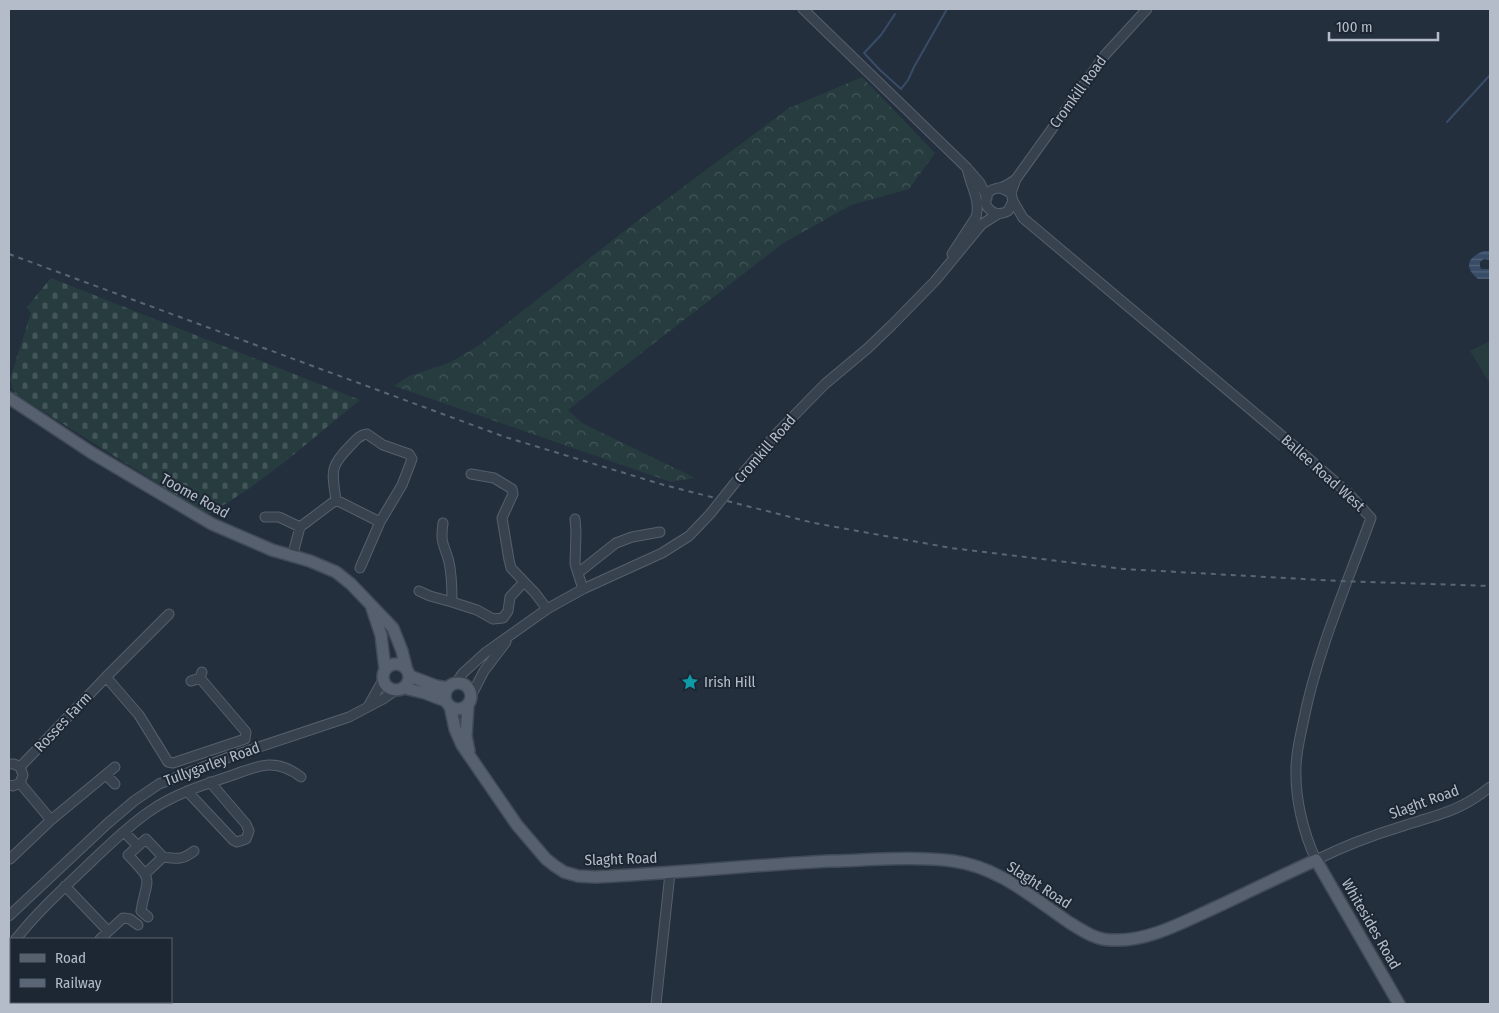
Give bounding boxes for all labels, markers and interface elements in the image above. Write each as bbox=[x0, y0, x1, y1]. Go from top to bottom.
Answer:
scale bar bbox=[1329, 10, 1438, 42]
text: 100 m bbox=[1336, 18, 1373, 36]
street label: Cromkill Road bbox=[1046, 52, 1110, 132]
street label: Cromkill Road bbox=[730, 411, 800, 487]
street label: Ballee Road West bbox=[1278, 431, 1368, 515]
street label: Toome Road bbox=[158, 470, 232, 522]
place icon: Irish Hill bbox=[680, 672, 700, 692]
place label: Irish Hill bbox=[704, 673, 756, 691]
street label: Rosses Farm bbox=[31, 688, 95, 756]
street label: Tullygarley Road bbox=[162, 738, 262, 790]
street label: Slaght Road bbox=[1387, 781, 1461, 823]
street label: Slaght Road bbox=[584, 849, 658, 869]
street label: Slaght Road bbox=[1003, 858, 1075, 912]
street label: Whitesides Road bbox=[1338, 875, 1404, 973]
legend bbox=[10, 938, 172, 1003]
text: Road bbox=[55, 949, 86, 967]
text: Railway bbox=[55, 974, 102, 992]

